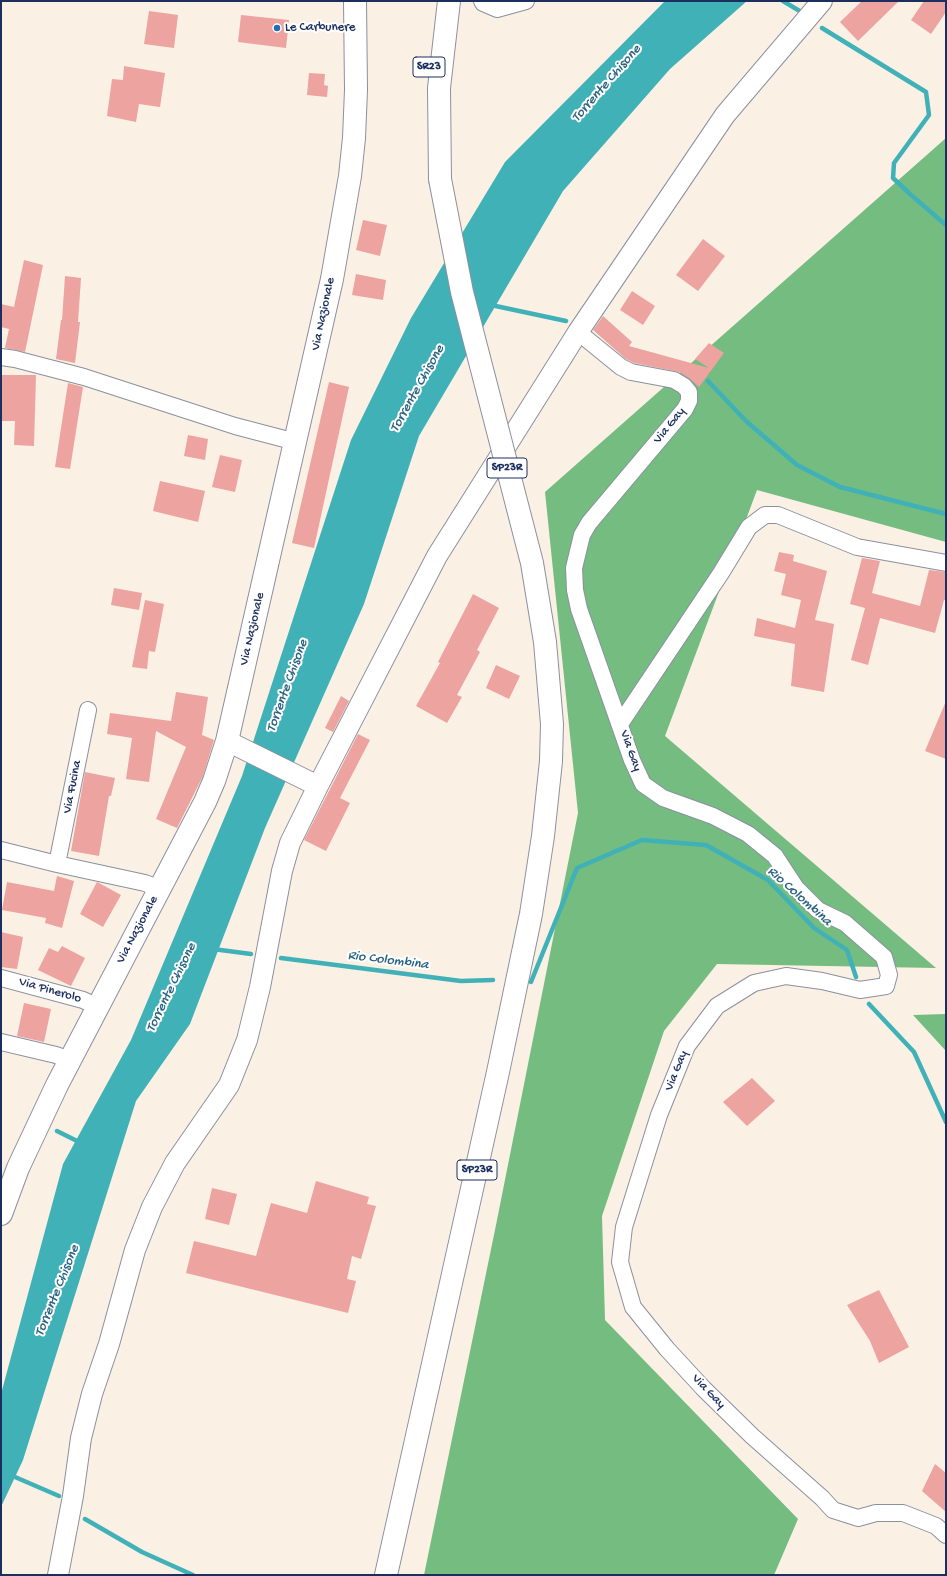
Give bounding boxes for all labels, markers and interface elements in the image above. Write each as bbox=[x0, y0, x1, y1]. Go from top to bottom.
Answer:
place label: Le Carbunere bbox=[285, 20, 356, 36]
marker: Le Carbunere bbox=[272, 23, 282, 33]
water label: Torrente Chisone bbox=[569, 42, 645, 126]
road number: SR23 bbox=[413, 57, 445, 77]
street label: Via Nazionale bbox=[309, 276, 339, 352]
water label: Torrente Chisone bbox=[387, 342, 449, 436]
street label: Via Gay bbox=[651, 405, 689, 447]
road number: SP23R bbox=[487, 458, 527, 478]
street label: Via Nazionale bbox=[237, 591, 269, 667]
water label: Torrente Chisone bbox=[263, 637, 313, 735]
street label: Via Gay bbox=[615, 729, 645, 773]
street label: Via Fucina bbox=[60, 759, 86, 815]
water label: Rio Colombina bbox=[763, 864, 835, 930]
street label: Via Nazionale bbox=[114, 894, 162, 966]
water label: Torrente Chisone bbox=[143, 941, 201, 1035]
water label: Rio Colombina bbox=[347, 948, 429, 974]
street label: Via Pinerolo bbox=[17, 975, 83, 1007]
street label: Via Gay bbox=[662, 1049, 692, 1093]
road number: SP23R bbox=[457, 1160, 497, 1180]
water label: Torrente Chisone bbox=[32, 1243, 84, 1339]
street label: Via Gay bbox=[688, 1371, 728, 1413]

